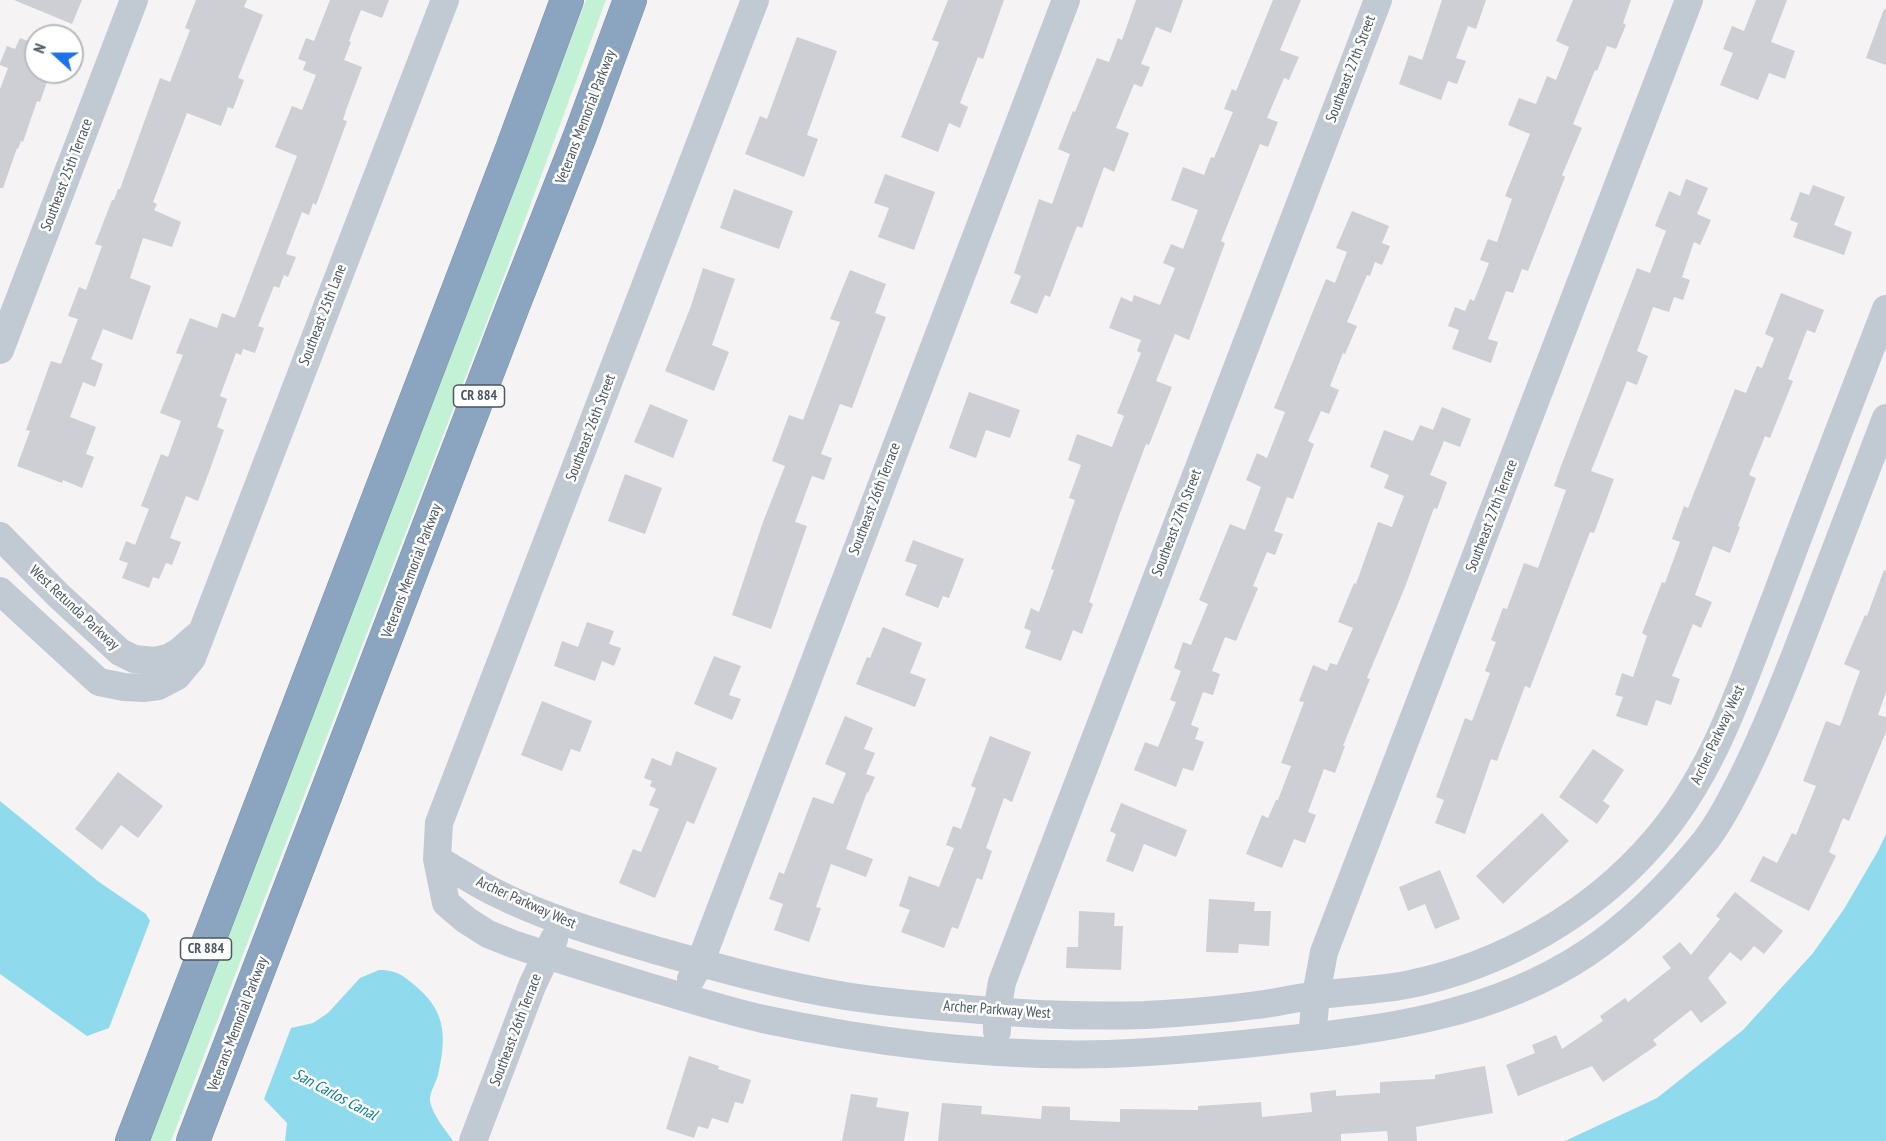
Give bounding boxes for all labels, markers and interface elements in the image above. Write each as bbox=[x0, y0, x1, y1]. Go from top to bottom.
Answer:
street label: Southeast 27th Street bbox=[1322, 13, 1380, 125]
north arrow bbox=[24, 24, 84, 84]
text: N bbox=[28, 41, 50, 56]
street label: Veterans Memorial Parkway bbox=[552, 47, 620, 187]
street label: Southeast 25th Terrace bbox=[37, 116, 97, 234]
street label: Southeast 25th Lane bbox=[295, 262, 351, 368]
street label: Southeast 26th Street bbox=[562, 372, 620, 484]
road number: CR 884 bbox=[454, 385, 504, 407]
street label: Southeast 26th Terrace bbox=[845, 440, 905, 558]
street label: Southeast 27th Terrace bbox=[1462, 457, 1522, 575]
street label: Southeast 27th Street bbox=[1148, 467, 1206, 579]
street label: Veterans Memorial Parkway bbox=[378, 501, 446, 641]
street label: West Retunda Parkway bbox=[25, 562, 123, 654]
street label: Archer Parkway West bbox=[1687, 682, 1749, 788]
street label: Archer Parkway West bbox=[473, 873, 579, 933]
road number: CR 884 bbox=[180, 938, 232, 960]
street label: Veterans Memorial Parkway bbox=[204, 954, 272, 1094]
street label: Southeast 26th Terrace bbox=[486, 971, 546, 1089]
street label: Archer Parkway West bbox=[943, 997, 1051, 1023]
water label: San Carlos Canal bbox=[290, 1065, 380, 1125]

